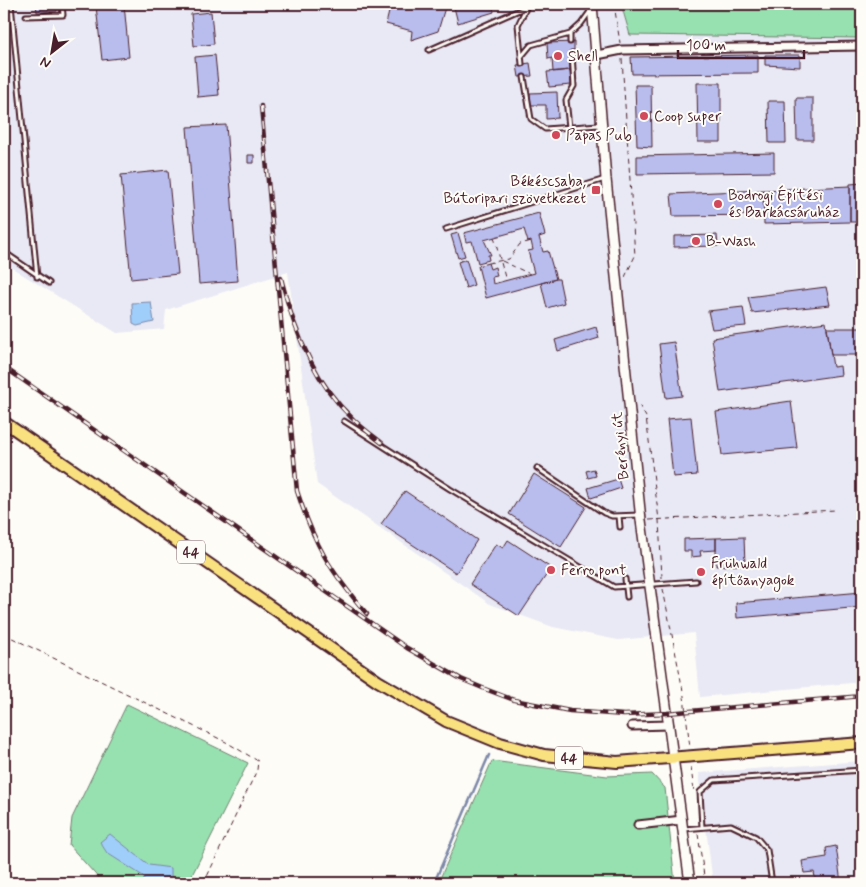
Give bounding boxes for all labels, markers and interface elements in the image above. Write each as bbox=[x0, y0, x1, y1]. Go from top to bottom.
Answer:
north arrow bbox=[28, 28, 78, 78]
scale bar bbox=[678, 28, 805, 60]
text: 100 m bbox=[686, 36, 726, 56]
place label: Shell bbox=[568, 47, 598, 67]
marker: Shell bbox=[552, 50, 564, 62]
text: N bbox=[37, 52, 54, 72]
place label: Coop super bbox=[654, 107, 722, 127]
marker: Coop super bbox=[638, 110, 650, 122]
place label: Papas Pub bbox=[566, 126, 632, 146]
marker: Papas Pub bbox=[550, 129, 562, 141]
place label: Békéscsaba, Bútoripari szövetkezet bbox=[444, 172, 586, 209]
marker: Békéscsaba, Bútoripari szövetkezet bbox=[590, 184, 602, 196]
place label: Bodrogi Építési és Barkácsáruház bbox=[728, 185, 840, 223]
marker: Bodrogi Építési és Barkácsáruház bbox=[712, 198, 724, 210]
place label: B-Wash bbox=[706, 232, 756, 252]
marker: B-Wash bbox=[690, 235, 702, 247]
street label: Berényi út bbox=[607, 411, 634, 481]
road number: 44 bbox=[177, 540, 205, 564]
place label: Frühwald építőanyagok bbox=[711, 554, 795, 592]
place label: Ferro pont bbox=[561, 561, 626, 581]
marker: Ferro pont bbox=[545, 564, 557, 576]
marker: Frühwald építőanyagok bbox=[695, 566, 707, 578]
road number: 44 bbox=[555, 746, 583, 770]

